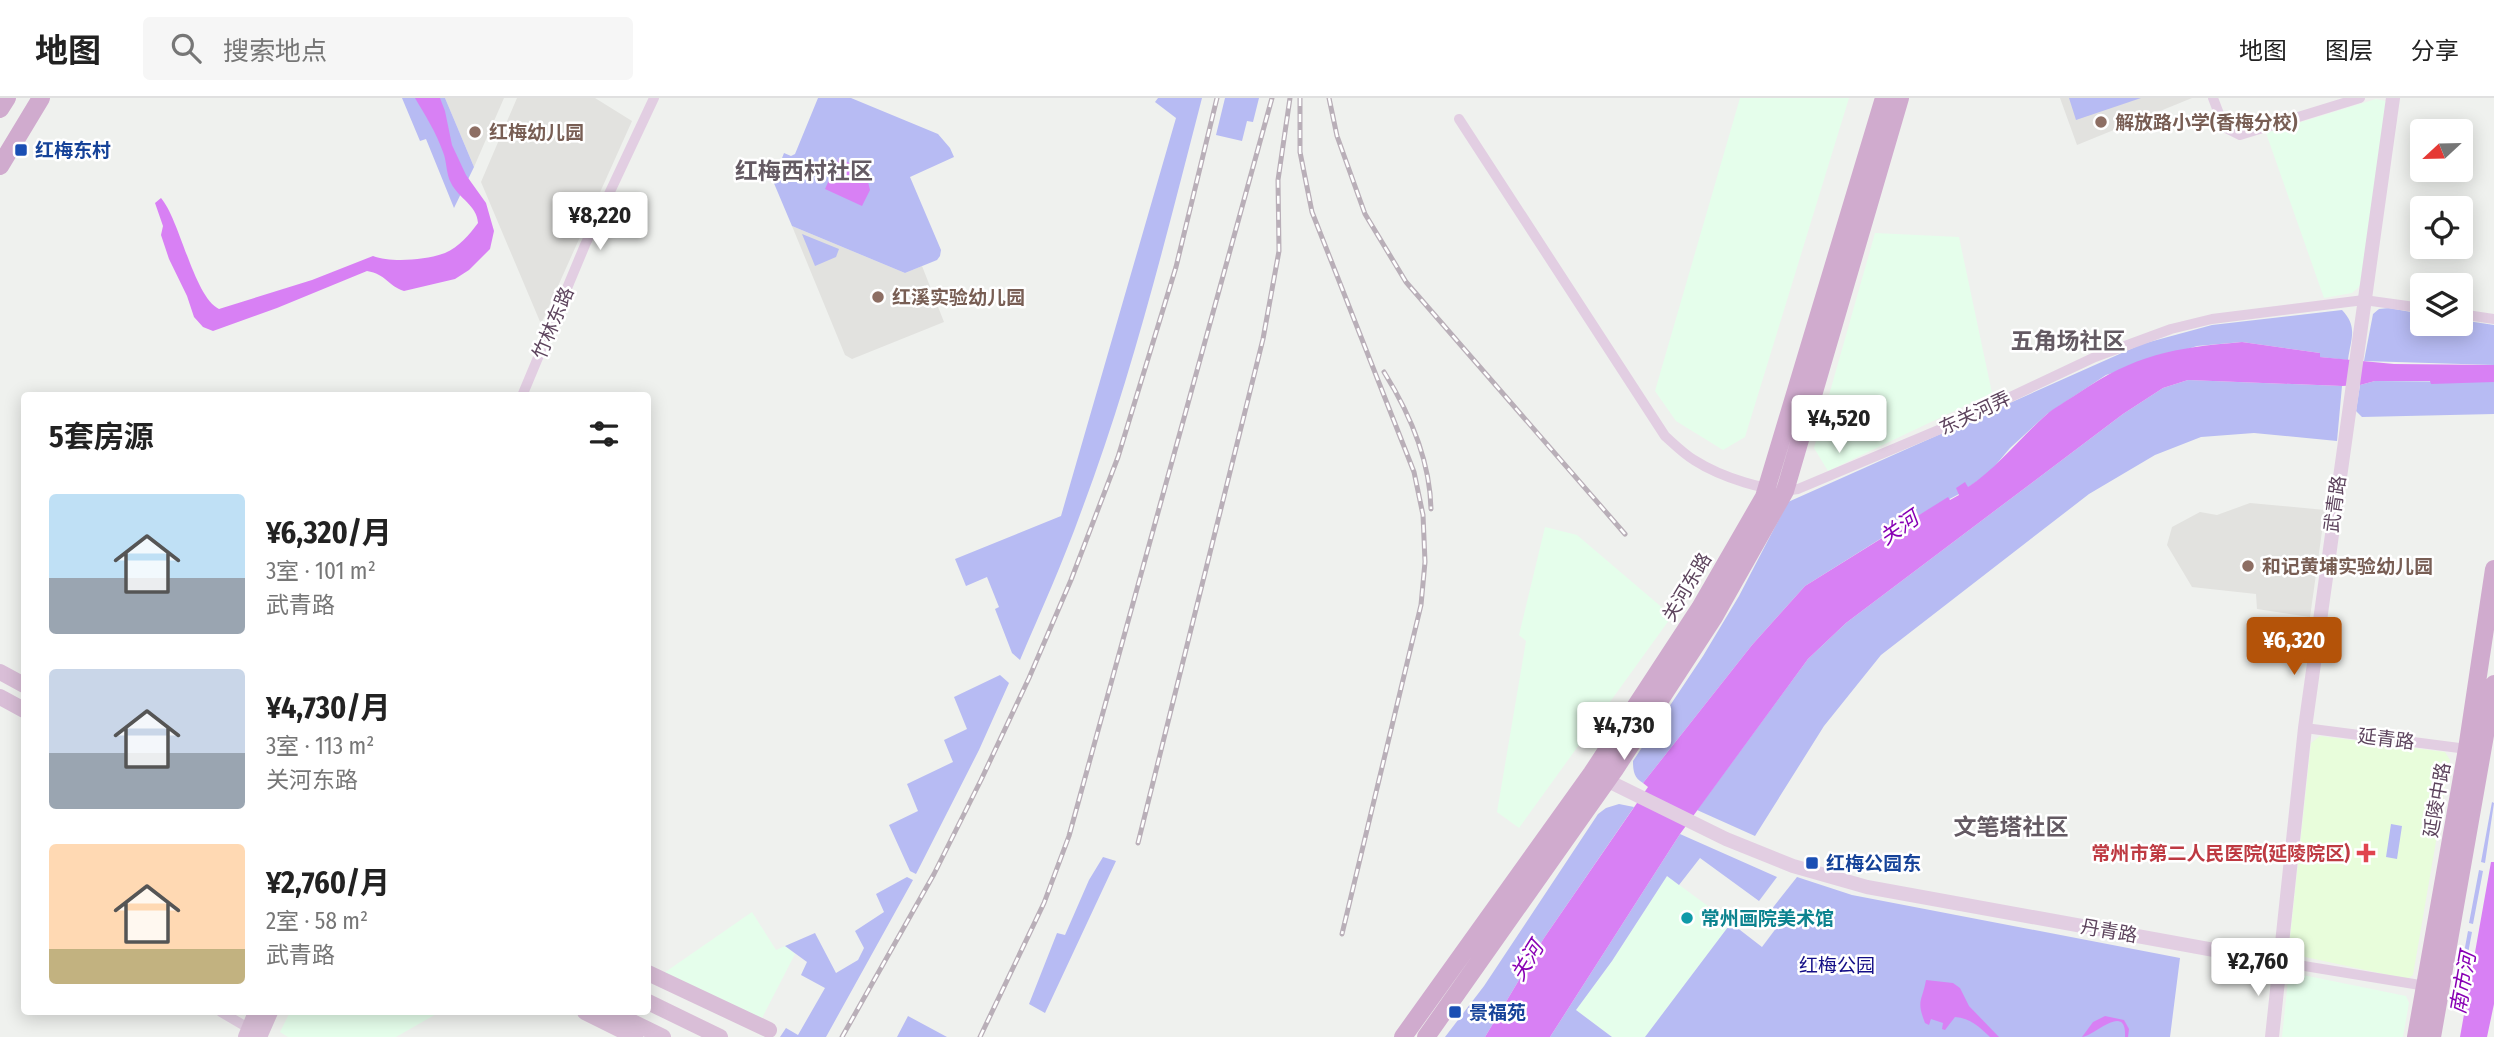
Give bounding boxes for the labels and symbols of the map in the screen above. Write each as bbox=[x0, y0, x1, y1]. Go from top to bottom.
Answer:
place label: 解放路小学(香梅分校) bbox=[2115, 111, 2298, 134]
marker: 解放路小学(香梅分校) bbox=[2093, 114, 2109, 130]
north arrow bbox=[2410, 119, 2473, 182]
place label: 红梅幼儿园 bbox=[489, 121, 584, 144]
marker: 红梅幼儿园 bbox=[467, 124, 483, 140]
place label: 红梅东村 bbox=[35, 139, 111, 162]
marker: 红梅东村 bbox=[13, 142, 29, 158]
district label: 红梅西村社区 bbox=[735, 157, 873, 185]
pin: ¥8,220 bbox=[543, 192, 657, 252]
street label: 竹林东路 bbox=[528, 284, 578, 362]
place label: 红溪实验幼儿园 bbox=[892, 286, 1025, 309]
marker: 红溪实验幼儿园 bbox=[870, 289, 886, 305]
district label: 五角场社区 bbox=[2011, 327, 2126, 355]
street label: 东关河弄 bbox=[1936, 387, 2014, 439]
pin: ¥4,520 bbox=[1782, 396, 1896, 455]
street label: 武青路 bbox=[2320, 474, 2350, 534]
water label: 关河 bbox=[1874, 503, 1927, 551]
street label: 关河东路 bbox=[1658, 548, 1716, 626]
place label: 和记黄埔实验幼儿园 bbox=[2262, 555, 2433, 578]
marker: 和记黄埔实验幼儿园 bbox=[2240, 558, 2256, 574]
pin: ¥6,320 bbox=[2237, 618, 2351, 677]
pin: ¥4,730 bbox=[1567, 702, 1681, 762]
street label: 延青路 bbox=[2356, 724, 2416, 754]
street label: 延陵中路 bbox=[2419, 761, 2455, 839]
district label: 文笔塔社区 bbox=[1954, 813, 2069, 841]
place label: 常州市第二人民医院(延陵院区) bbox=[2092, 842, 2350, 865]
marker: 常州市第二人民医院(延陵院区) bbox=[2356, 843, 2376, 863]
place label: 红梅公园东 bbox=[1826, 852, 1921, 875]
marker: 红梅公园东 bbox=[1804, 855, 1820, 871]
place label: 常州画院美术馆 bbox=[1701, 907, 1834, 930]
marker: 常州画院美术馆 bbox=[1679, 910, 1695, 926]
street label: 丹青路 bbox=[2079, 915, 2139, 947]
water label: 关河 bbox=[1505, 933, 1551, 986]
pin: ¥2,760 bbox=[2201, 939, 2315, 998]
water label: 南市河 bbox=[2445, 946, 2482, 1016]
park label: 红梅公园 bbox=[1799, 954, 1875, 977]
place label: 景福苑 bbox=[1469, 1001, 1526, 1024]
marker: 景福苑 bbox=[1447, 1004, 1463, 1020]

